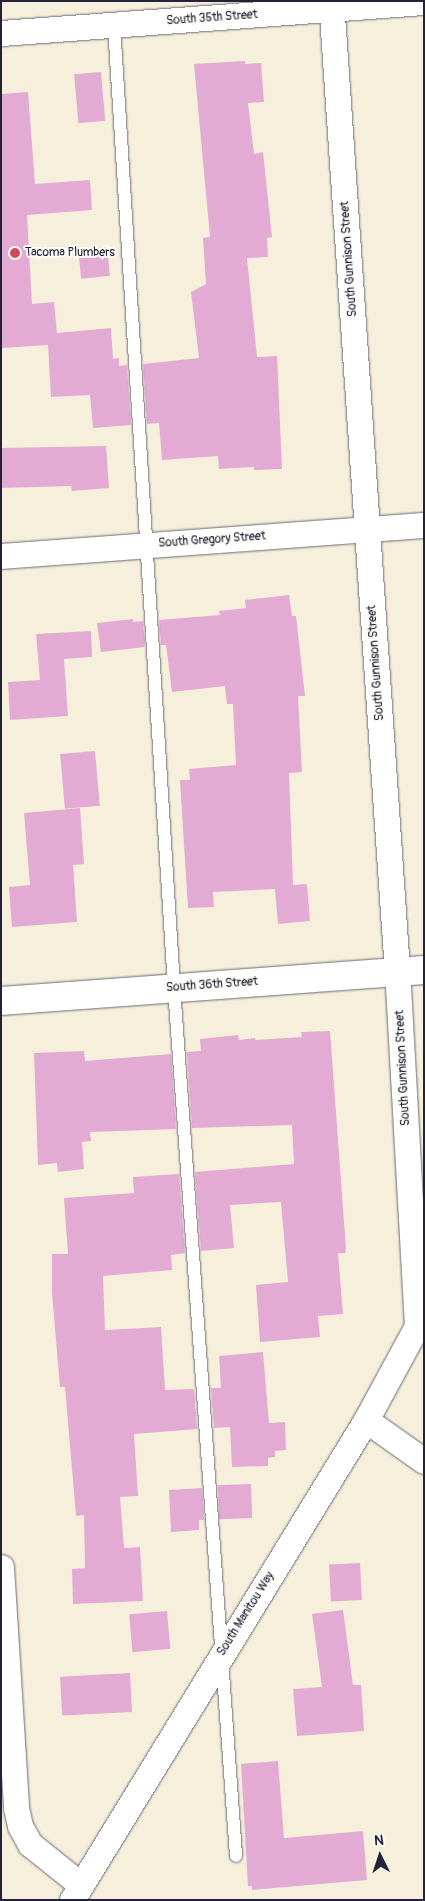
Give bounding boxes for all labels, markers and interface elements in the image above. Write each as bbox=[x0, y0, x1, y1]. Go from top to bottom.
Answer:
street label: South 35th Street bbox=[166, 8, 258, 28]
street label: South Gunnison Street bbox=[338, 201, 360, 317]
place label: Tacoma Plumbers bbox=[25, 246, 115, 260]
marker: Tacoma Plumbers bbox=[9, 247, 21, 259]
street label: South Gregory Street bbox=[158, 529, 266, 551]
street label: South Gunnison Street bbox=[365, 605, 387, 721]
street label: South 36th Street bbox=[166, 975, 258, 995]
street label: South Gunnison Street bbox=[393, 1010, 413, 1126]
street label: South Manitou Way bbox=[214, 1569, 278, 1659]
north arrow bbox=[355, 1831, 405, 1881]
text: N bbox=[374, 1832, 384, 1849]

